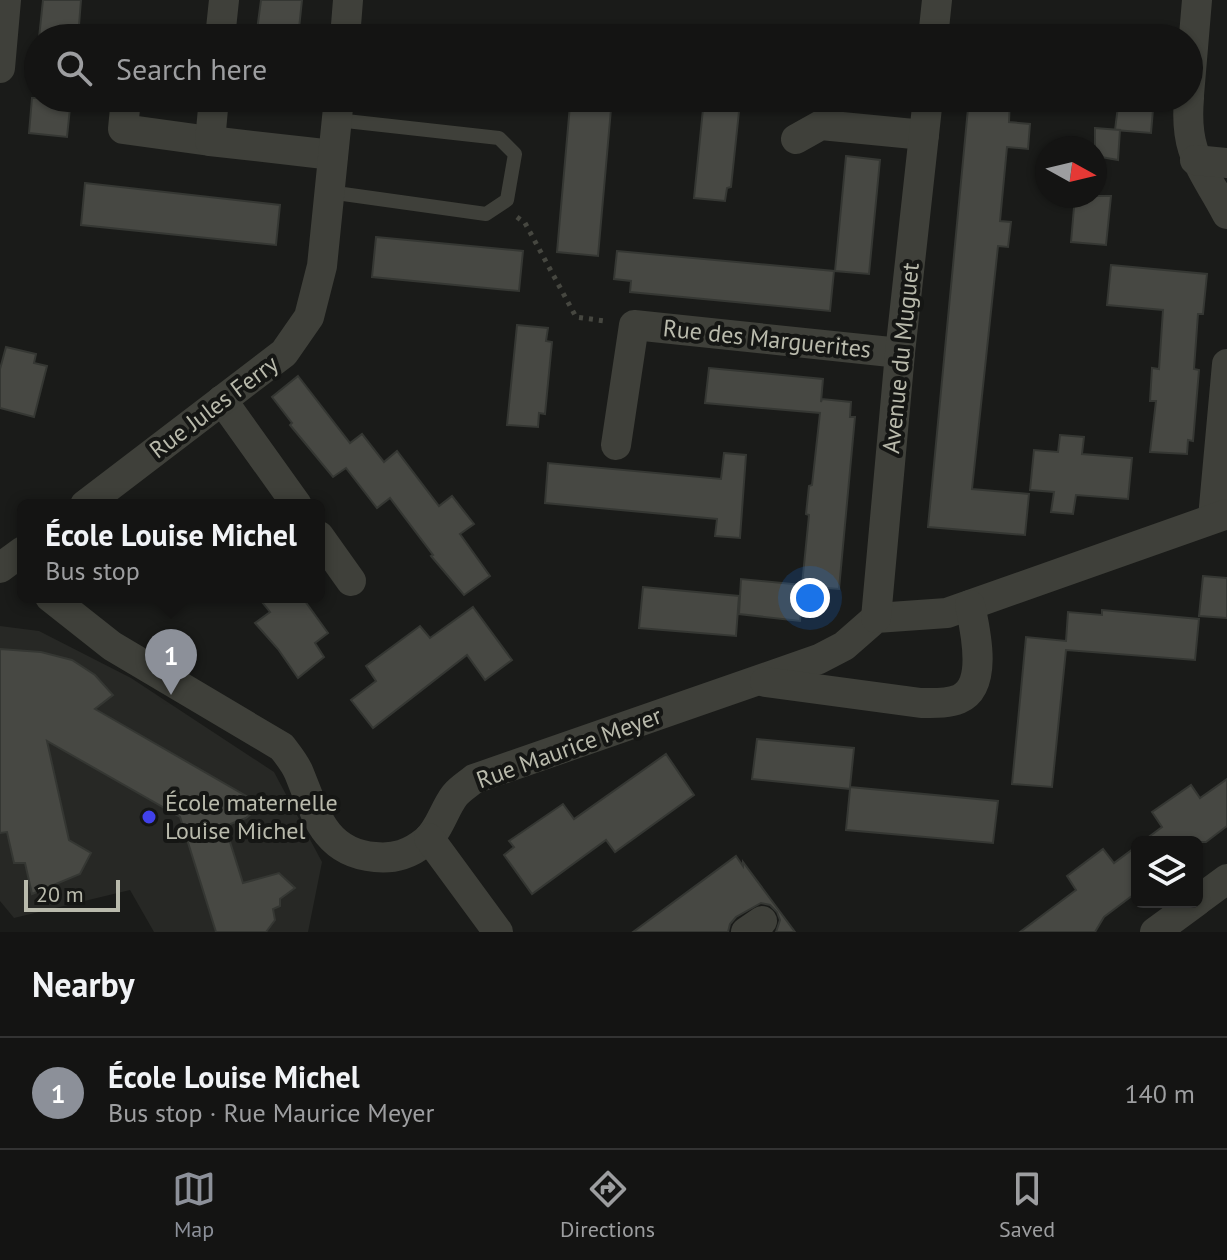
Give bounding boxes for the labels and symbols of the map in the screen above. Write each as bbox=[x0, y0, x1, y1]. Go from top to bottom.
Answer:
north arrow bbox=[1035, 136, 1107, 208]
street label: Avenue du Muguet bbox=[875, 261, 926, 455]
street label: Rue des Marguerites bbox=[661, 312, 873, 365]
street label: Rue Jules Ferry bbox=[143, 348, 284, 465]
your location bbox=[790, 578, 830, 618]
pin: 1 bbox=[145, 629, 197, 695]
street label: Rue Maurice Meyer bbox=[472, 700, 666, 795]
place label: École maternelle Louise Michel bbox=[165, 787, 338, 846]
marker: École maternelle Louise Michel bbox=[140, 808, 158, 826]
scale bar bbox=[24, 876, 120, 912]

